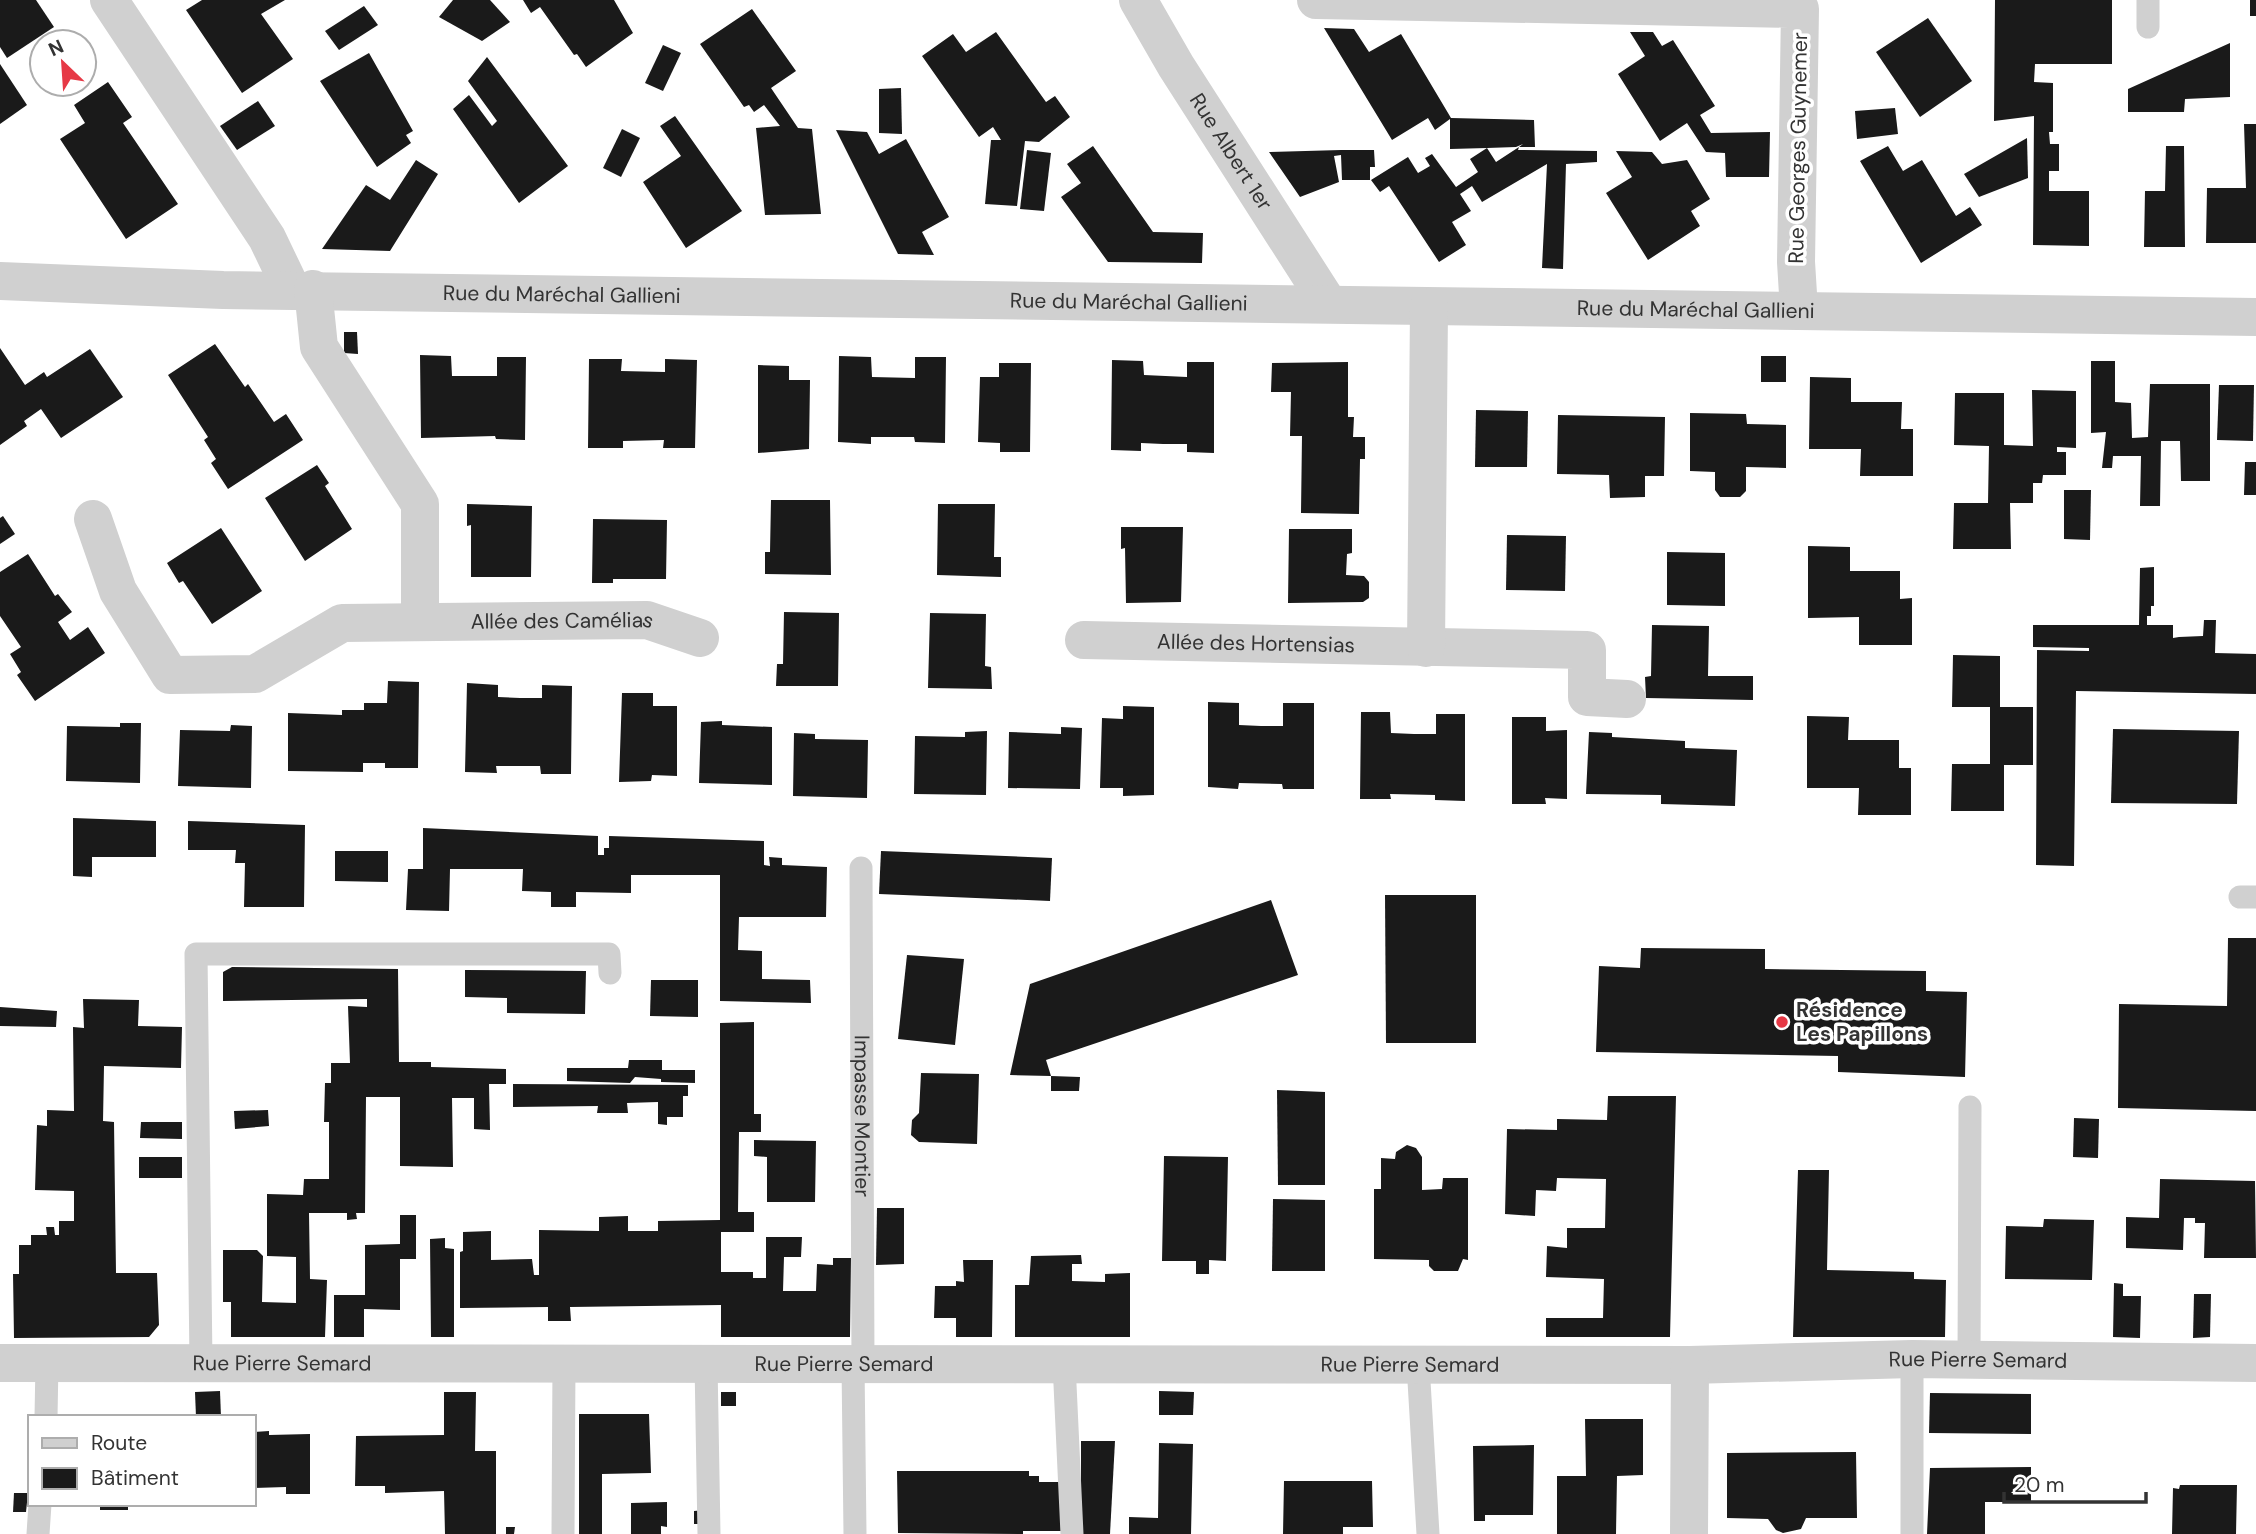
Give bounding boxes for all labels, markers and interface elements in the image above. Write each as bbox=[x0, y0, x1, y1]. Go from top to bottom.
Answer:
north arrow bbox=[28, 28, 98, 98]
street label: Rue Georges Guynemer bbox=[1782, 32, 1814, 264]
text: N bbox=[44, 34, 68, 62]
street label: Rue Albert 1er bbox=[1183, 88, 1279, 216]
street label: Rue du Maréchal Gallieni bbox=[443, 279, 681, 310]
street label: Rue du Maréchal Gallieni bbox=[1010, 286, 1248, 318]
street label: Rue du Maréchal Gallieni bbox=[1577, 294, 1815, 325]
street label: Allée des Camélias bbox=[471, 605, 658, 636]
street label: Allée des Hortensias bbox=[1157, 627, 1355, 659]
place label: Résidence Les Papillons bbox=[1796, 996, 1928, 1048]
marker: Résidence Les Papillons bbox=[1774, 1014, 1790, 1030]
street label: Impasse Montier bbox=[848, 1035, 876, 1197]
street label: Rue Pierre Semard bbox=[1888, 1345, 2067, 1375]
street label: Rue Pierre Semard bbox=[193, 1349, 371, 1377]
street label: Rue Pierre Semard bbox=[755, 1350, 933, 1378]
street label: Rue Pierre Semard bbox=[1321, 1351, 1499, 1379]
legend bbox=[28, 1415, 256, 1506]
text: Route bbox=[91, 1429, 147, 1457]
scale bar bbox=[2004, 1460, 2146, 1504]
text: Bâtiment bbox=[91, 1464, 179, 1492]
text: 20 m bbox=[2014, 1471, 2065, 1499]

